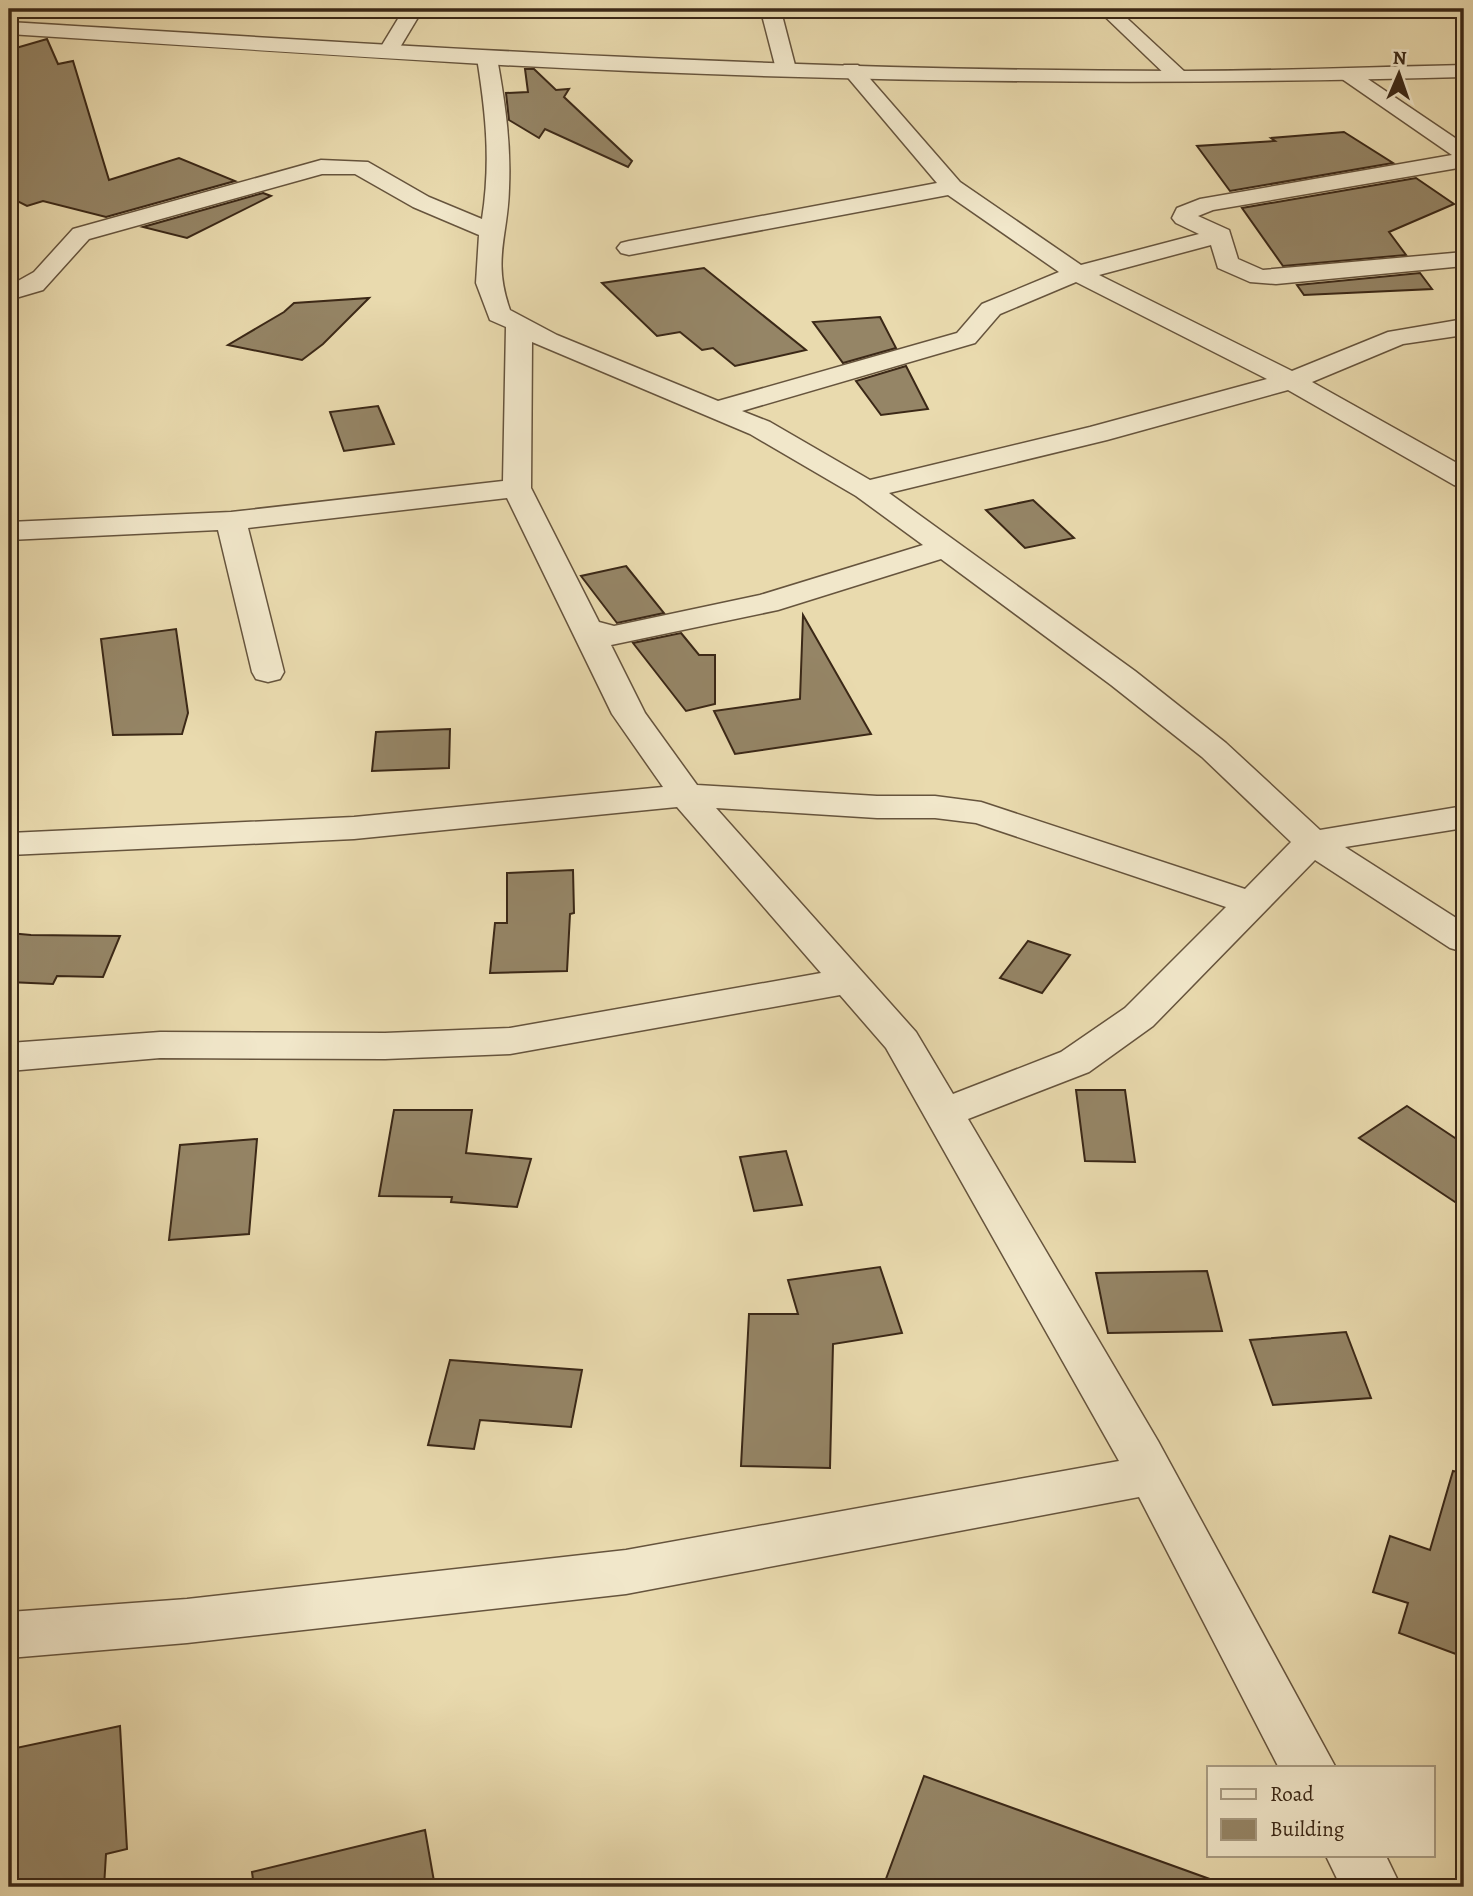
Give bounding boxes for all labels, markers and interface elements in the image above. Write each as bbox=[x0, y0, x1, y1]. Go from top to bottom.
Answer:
north arrow bbox=[1364, 38, 1434, 108]
text: N bbox=[1392, 45, 1407, 71]
legend bbox=[1207, 1766, 1434, 1857]
text: Road bbox=[1270, 1780, 1314, 1808]
text: Building bbox=[1270, 1815, 1345, 1843]

